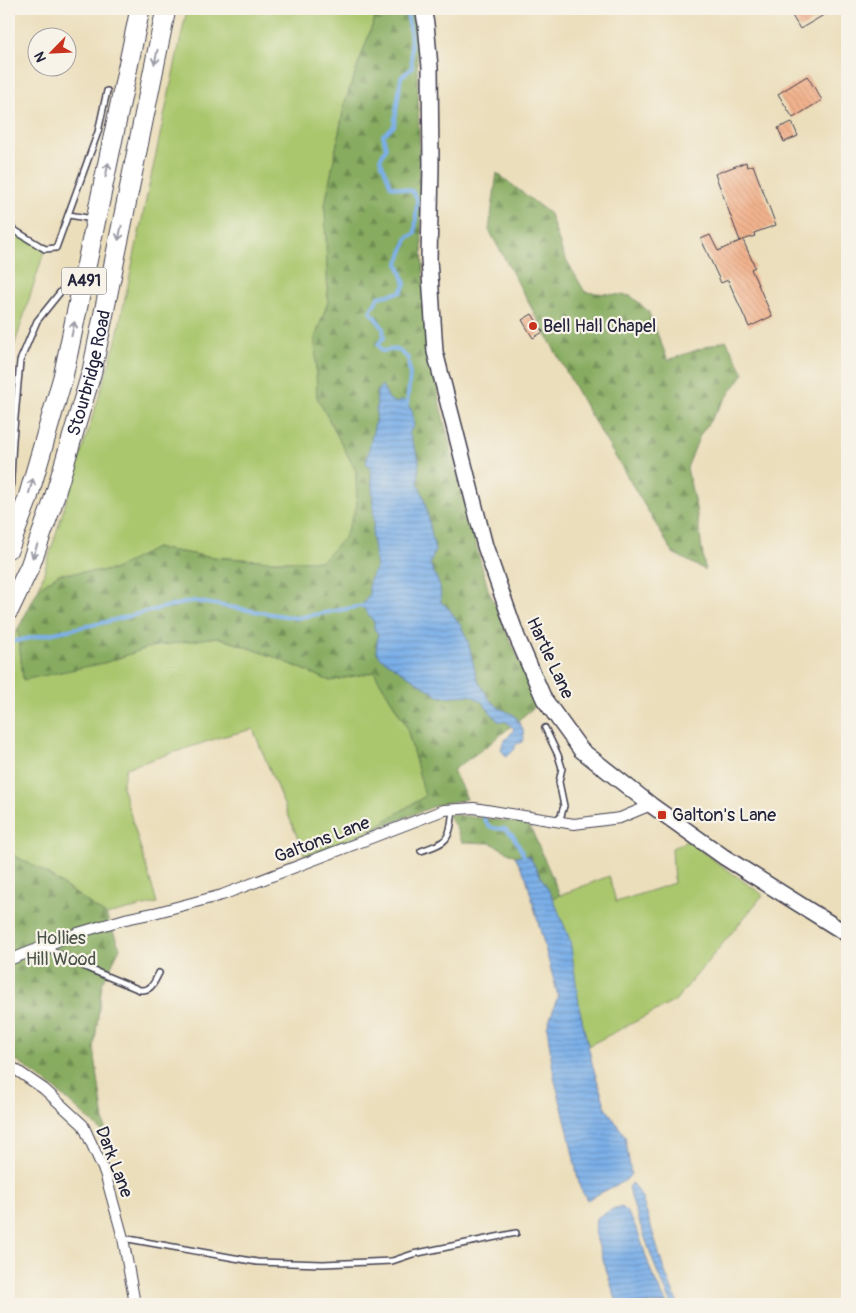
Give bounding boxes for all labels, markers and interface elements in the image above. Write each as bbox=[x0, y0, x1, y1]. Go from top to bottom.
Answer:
north arrow bbox=[28, 28, 78, 78]
one-way arrow bbox=[151, 48, 161, 64]
text: N bbox=[31, 49, 50, 65]
one-way arrow bbox=[102, 163, 112, 179]
one-way arrow bbox=[115, 224, 125, 240]
road number: A491 bbox=[62, 268, 106, 294]
street label: Stourbridge Road bbox=[62, 308, 116, 439]
place label: Bell Hall Chapel bbox=[543, 315, 656, 338]
marker: Bell Hall Chapel bbox=[527, 320, 539, 332]
one-way arrow bbox=[69, 322, 78, 338]
one-way arrow bbox=[27, 478, 37, 494]
one-way arrow bbox=[30, 543, 39, 558]
street label: Hartle Lane bbox=[521, 613, 579, 703]
place label: Galton's Lane bbox=[672, 804, 776, 827]
marker: Galton's Lane bbox=[656, 809, 668, 821]
street label: Galtons Lane bbox=[271, 811, 373, 869]
park label: Hollies Hill Wood bbox=[26, 927, 96, 971]
street label: Dark Lane bbox=[90, 1123, 138, 1201]

